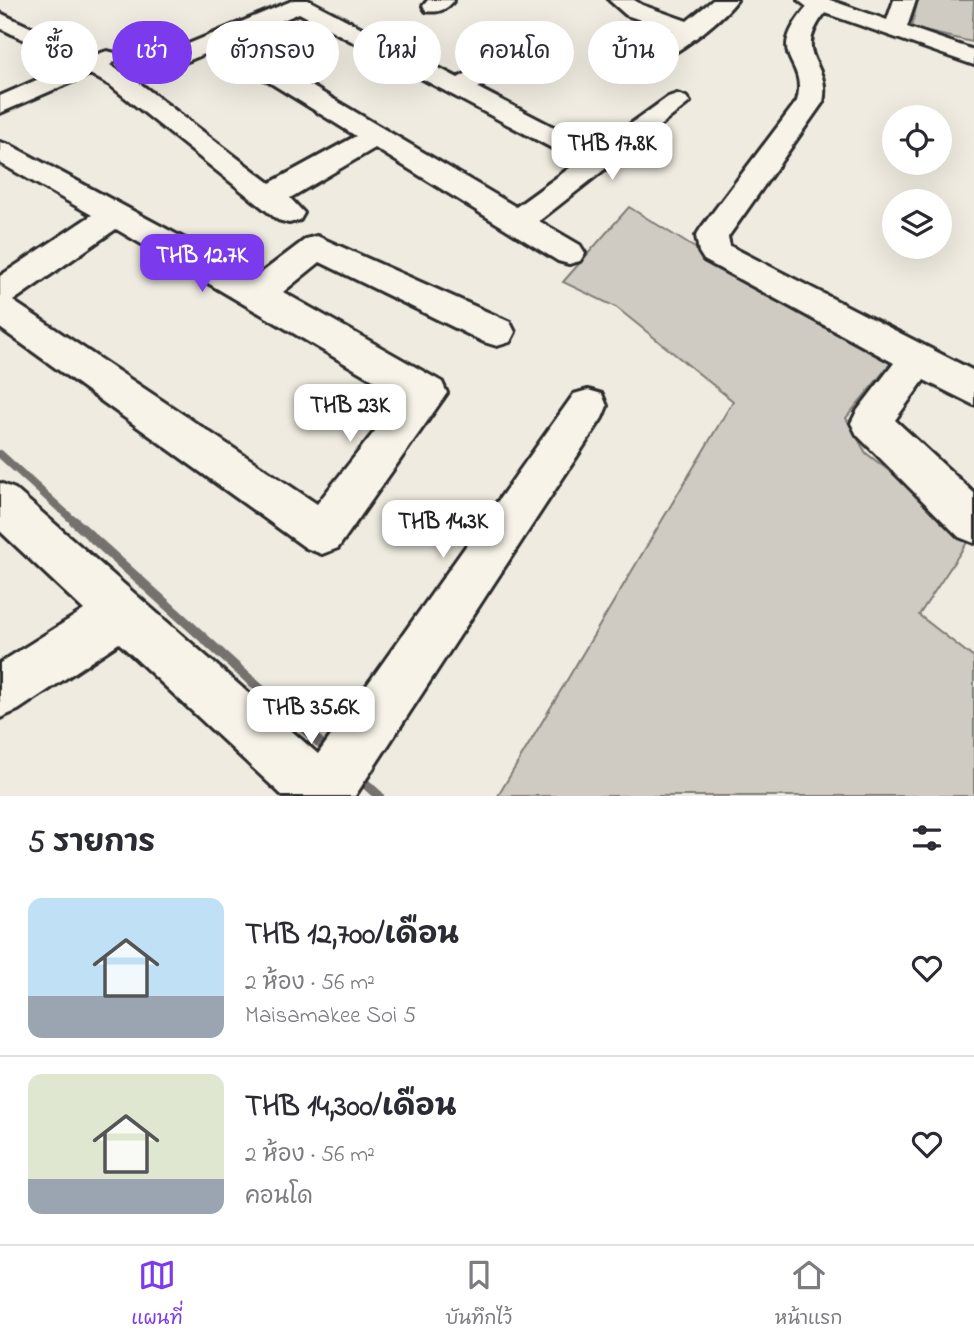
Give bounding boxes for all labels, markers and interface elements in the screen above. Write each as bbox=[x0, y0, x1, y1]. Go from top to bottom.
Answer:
chip: ซื้อ bbox=[21, 21, 98, 84]
chip: เช่า bbox=[112, 21, 192, 84]
chip: ตัวกรอง bbox=[206, 21, 339, 84]
chip: ใหม่ bbox=[353, 21, 441, 84]
chip: คอนโด bbox=[455, 21, 574, 84]
chip: บ้าน bbox=[588, 21, 679, 84]
map controls bbox=[882, 105, 952, 259]
button: locate bbox=[882, 105, 952, 175]
pin: THB 17.8K bbox=[532, 122, 692, 182]
text: THB 17.8K bbox=[567, 128, 657, 161]
button: layers bbox=[882, 189, 952, 259]
pin: THB 12.7K bbox=[122, 234, 282, 294]
text: THB 12.7K bbox=[156, 240, 248, 273]
pin: THB 23K bbox=[285, 384, 415, 444]
text: THB 23K bbox=[310, 390, 390, 423]
pin: THB 14.3K bbox=[363, 500, 523, 560]
text: THB 14.3K bbox=[398, 506, 488, 539]
pin: THB 35.6K bbox=[231, 686, 391, 746]
text: THB 35.6K bbox=[263, 692, 359, 725]
icon: filters bbox=[908, 819, 946, 857]
text: 5 รายการ bbox=[28, 822, 155, 866]
text: THB 12,700/เดือน bbox=[245, 914, 459, 958]
icon: home bbox=[84, 926, 168, 1010]
icon: heart bbox=[908, 949, 946, 987]
text: 2 ห้อง · 56 m² bbox=[245, 967, 375, 1000]
text: Maisamakee Soi 5 bbox=[245, 1000, 416, 1033]
text: THB 14,300/เดือน bbox=[245, 1086, 456, 1130]
icon: home bbox=[84, 1102, 168, 1186]
icon: heart bbox=[908, 1125, 946, 1163]
text: 2 ห้อง · 56 m² bbox=[245, 1139, 375, 1172]
text: คอนโด bbox=[245, 1181, 313, 1214]
tab: แผนที่ bbox=[131, 1256, 183, 1333]
tab: บันทึกไว้ bbox=[445, 1256, 512, 1333]
tab: หน้าแรก bbox=[775, 1256, 843, 1333]

